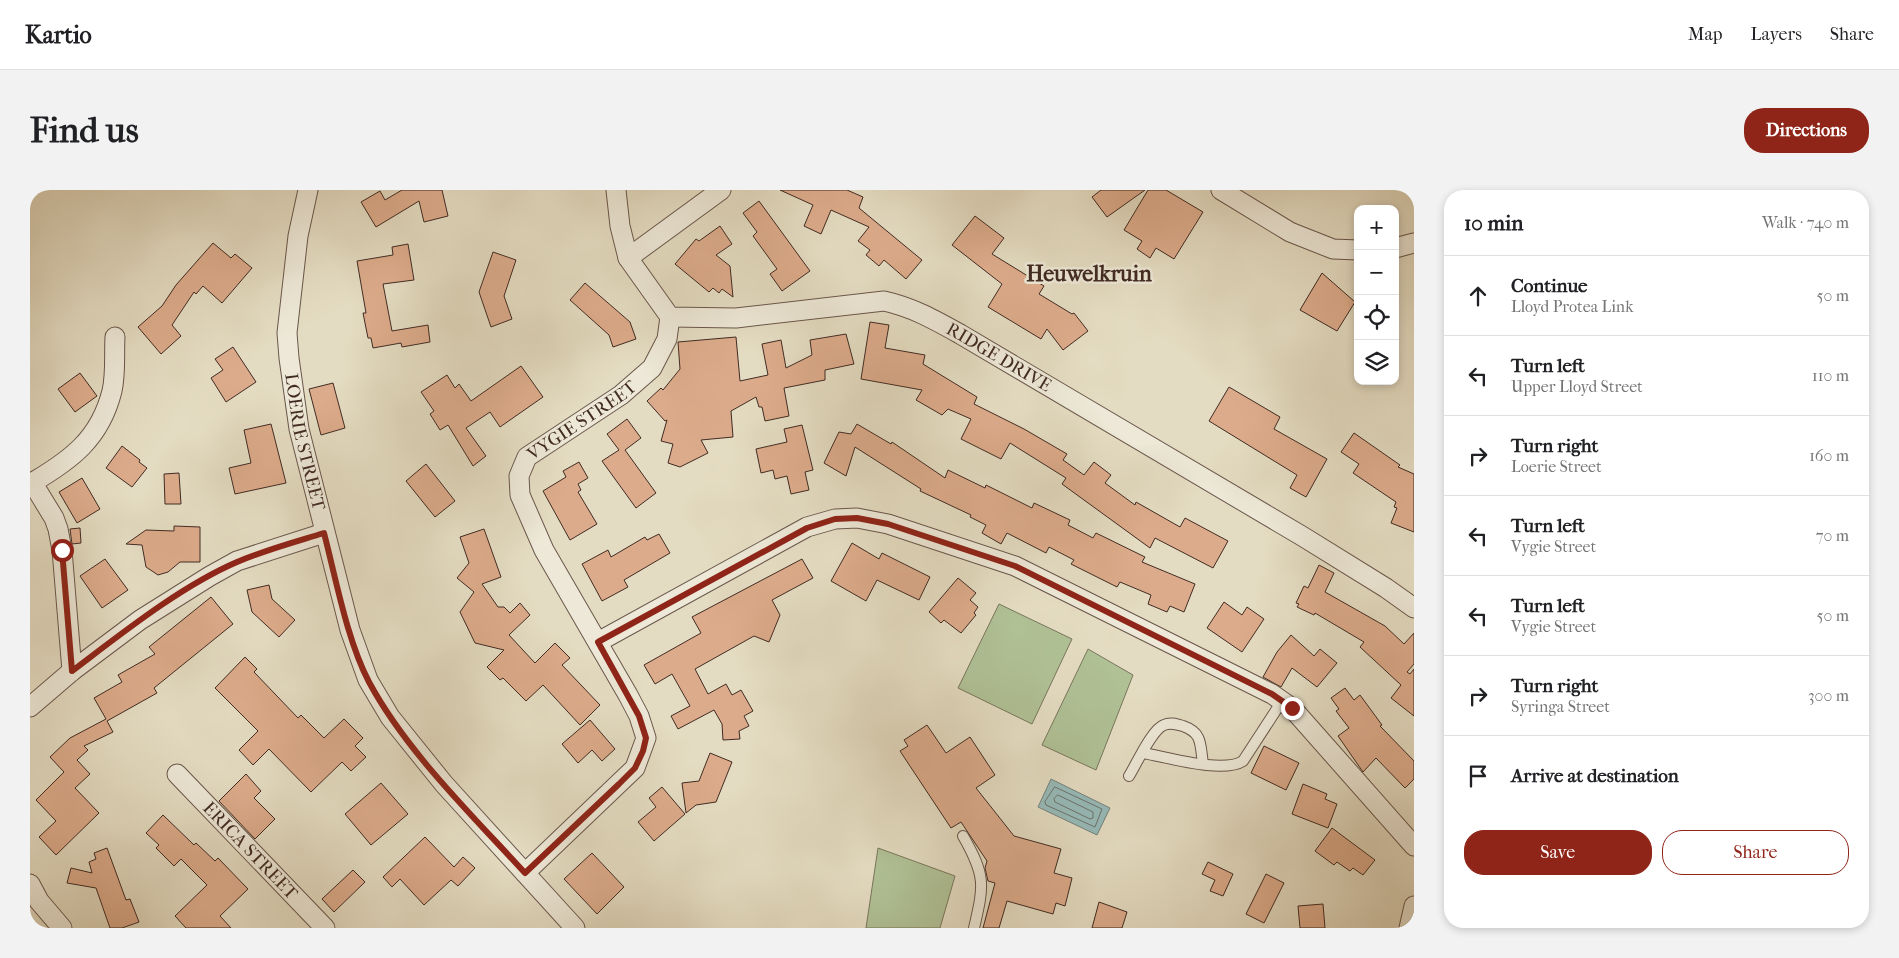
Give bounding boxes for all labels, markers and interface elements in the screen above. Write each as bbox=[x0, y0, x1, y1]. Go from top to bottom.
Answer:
text: Kartio bbox=[25, 21, 92, 49]
text: Map bbox=[1688, 24, 1722, 45]
text: Layers bbox=[1750, 24, 1802, 45]
text: Share bbox=[1830, 24, 1874, 45]
button: Directions bbox=[1744, 108, 1869, 153]
text: Find us bbox=[30, 110, 139, 151]
map controls bbox=[1354, 205, 1399, 385]
button: + bbox=[1354, 205, 1399, 250]
text: 10 min bbox=[1464, 211, 1523, 235]
text: Walk · 740 m bbox=[1762, 213, 1849, 232]
button: − bbox=[1354, 250, 1399, 295]
district label: Heuwelkruin bbox=[1026, 261, 1152, 287]
text: Continue bbox=[1511, 275, 1587, 297]
icon: ahead bbox=[1464, 282, 1492, 310]
text: 50 m bbox=[1817, 286, 1849, 305]
button: locate bbox=[1354, 295, 1399, 340]
text: Lloyd Protea Link bbox=[1511, 297, 1633, 316]
street label: RIDGE DRIVE bbox=[943, 319, 1055, 396]
button: layers bbox=[1354, 340, 1399, 385]
text: Turn left bbox=[1511, 355, 1585, 377]
icon: left bbox=[1464, 362, 1492, 390]
text: 110 m bbox=[1812, 366, 1849, 385]
street label: LOERIE STREET bbox=[280, 372, 329, 513]
street label: VYGIE STREET bbox=[523, 376, 642, 465]
text: Upper Lloyd Street bbox=[1511, 377, 1643, 396]
text: Turn right bbox=[1511, 435, 1598, 457]
icon: right bbox=[1464, 442, 1492, 470]
text: 160 m bbox=[1809, 446, 1849, 465]
text: Loerie Street bbox=[1511, 457, 1602, 476]
text: Turn left bbox=[1511, 515, 1585, 537]
icon: left bbox=[1464, 522, 1492, 550]
text: 70 m bbox=[1816, 526, 1849, 545]
text: Vygie Street bbox=[1511, 537, 1596, 556]
route start bbox=[51, 539, 74, 562]
text: Turn left bbox=[1511, 595, 1585, 617]
icon: left bbox=[1464, 602, 1492, 630]
text: 50 m bbox=[1817, 606, 1849, 625]
text: Vygie Street bbox=[1511, 617, 1596, 636]
text: Turn right bbox=[1511, 675, 1598, 697]
icon: right bbox=[1464, 682, 1492, 710]
text: 300 m bbox=[1808, 686, 1849, 705]
route end bbox=[1281, 697, 1304, 720]
text: Syringa Street bbox=[1511, 697, 1610, 716]
icon: arrive bbox=[1464, 762, 1492, 790]
text: Arrive at destination bbox=[1511, 765, 1679, 787]
street label: ERICA STREET bbox=[198, 798, 302, 905]
button: Save bbox=[1464, 830, 1652, 875]
button: Share bbox=[1662, 830, 1849, 875]

